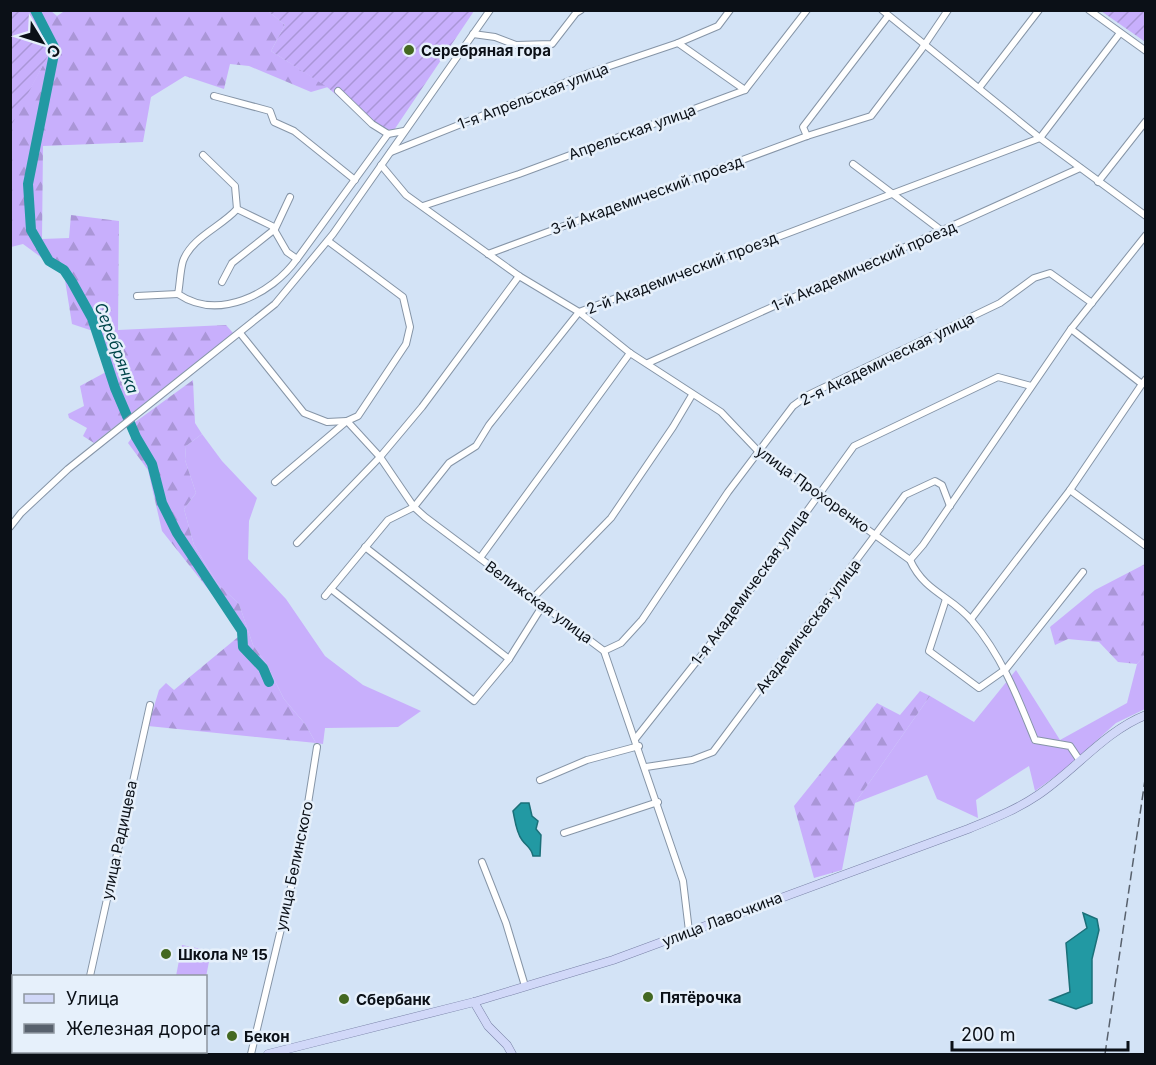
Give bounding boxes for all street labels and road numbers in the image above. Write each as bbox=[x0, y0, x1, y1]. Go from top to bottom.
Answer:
street label: 1-я Апрельская улица bbox=[455, 58, 611, 134]
street label: Апрельская улица bbox=[566, 100, 698, 164]
street label: 3-й Академический проезд bbox=[548, 151, 746, 239]
street label: 1-й Академический проезд bbox=[769, 217, 959, 315]
street label: 2-й Академический проезд bbox=[584, 228, 780, 318]
street label: 2-я Академическая улица bbox=[797, 308, 977, 410]
street label: улица Прохоренко bbox=[752, 441, 874, 537]
street label: 1-я Академическая улица bbox=[687, 505, 813, 669]
street label: Академическая улица bbox=[752, 555, 864, 697]
street label: Велижская улица bbox=[482, 557, 596, 647]
street label: улица Радищева bbox=[97, 779, 141, 901]
street label: улица Белинского bbox=[271, 799, 317, 933]
street label: улица Лавочкина bbox=[659, 887, 785, 951]

